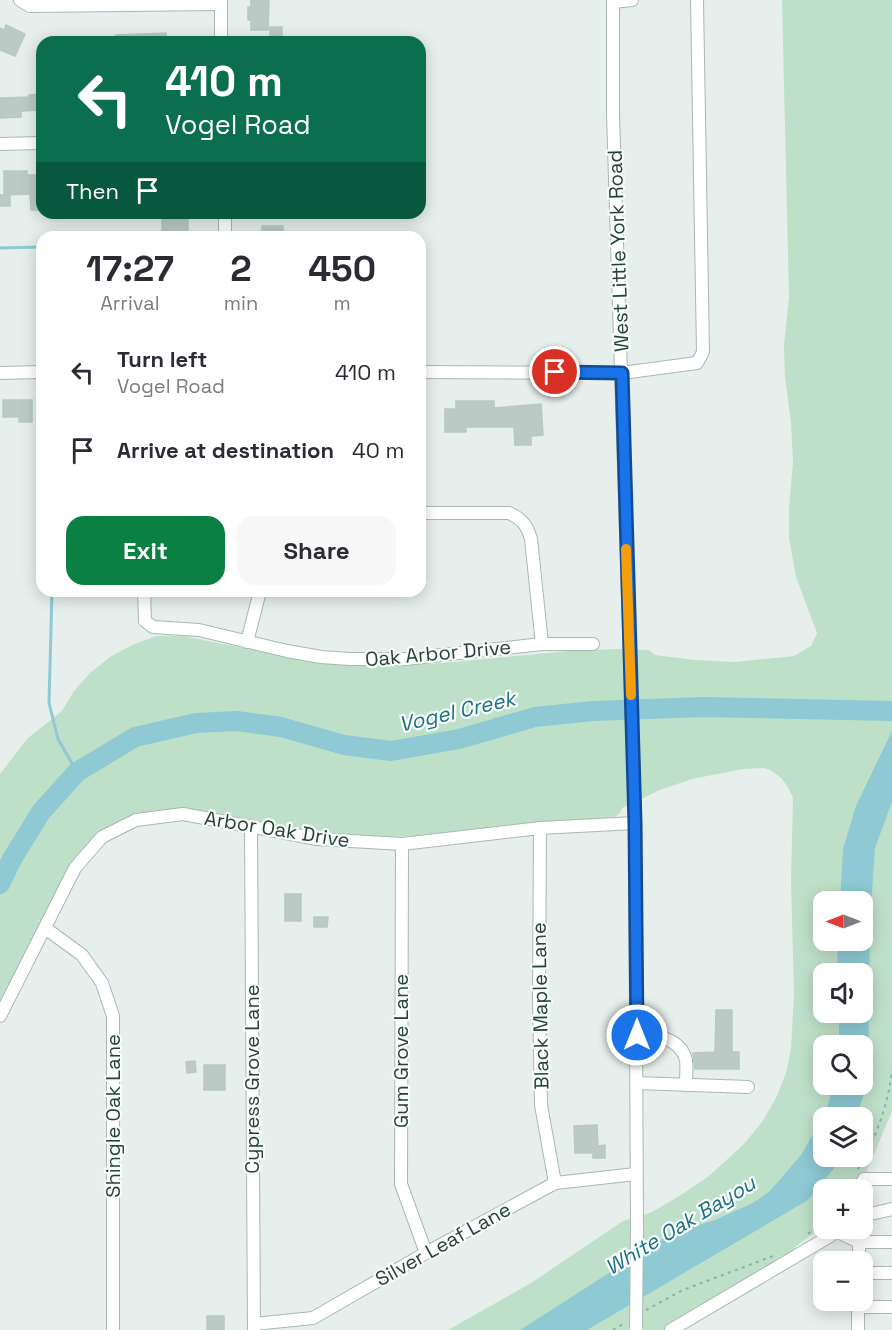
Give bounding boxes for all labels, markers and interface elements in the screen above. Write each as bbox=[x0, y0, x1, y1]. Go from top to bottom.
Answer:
text: 410 m bbox=[165, 55, 283, 108]
icon: left bbox=[66, 60, 144, 138]
text: Vogel Road bbox=[165, 107, 311, 142]
street label: West Little York Road bbox=[601, 150, 635, 352]
icon: arrive bbox=[131, 174, 164, 207]
text: Then bbox=[66, 177, 119, 205]
text: 17:27 bbox=[86, 246, 174, 292]
text: 2 bbox=[230, 246, 252, 292]
text: 450 bbox=[308, 246, 376, 292]
text: Arrival bbox=[100, 290, 160, 316]
text: min bbox=[224, 290, 258, 316]
text: m bbox=[334, 290, 351, 316]
text: Turn left bbox=[117, 345, 207, 373]
pin bbox=[529, 346, 580, 397]
icon: arrive bbox=[538, 355, 571, 388]
icon: left bbox=[66, 356, 99, 389]
text: 410 m bbox=[335, 358, 396, 386]
text: Vogel Road bbox=[117, 373, 225, 399]
icon: arrive bbox=[66, 434, 99, 467]
text: Arrive at destination bbox=[117, 436, 334, 464]
text: 40 m bbox=[352, 436, 405, 464]
button: Exit bbox=[66, 516, 225, 585]
button: Share bbox=[237, 516, 396, 585]
street label: Oak Arbor Drive bbox=[364, 634, 512, 672]
water label: Vogel Creek bbox=[396, 684, 521, 738]
street label: Arbor Oak Drive bbox=[202, 805, 352, 853]
north arrow bbox=[813, 891, 873, 951]
map controls bbox=[813, 891, 873, 1311]
street label: Black Maple Lane bbox=[526, 922, 554, 1090]
button: sound bbox=[813, 963, 873, 1023]
street label: Gum Grove Lane bbox=[388, 974, 414, 1128]
street label: Cypress Grove Lane bbox=[239, 984, 265, 1174]
position arrow bbox=[605, 1003, 669, 1067]
street label: Shingle Oak Lane bbox=[100, 1034, 126, 1198]
button: search bbox=[813, 1035, 873, 1095]
button: layers bbox=[813, 1107, 873, 1167]
water label: White Oak Bayou bbox=[600, 1169, 761, 1281]
button: + bbox=[813, 1179, 873, 1239]
street label: Silver Leaf Lane bbox=[371, 1196, 515, 1292]
button: − bbox=[813, 1251, 873, 1311]

